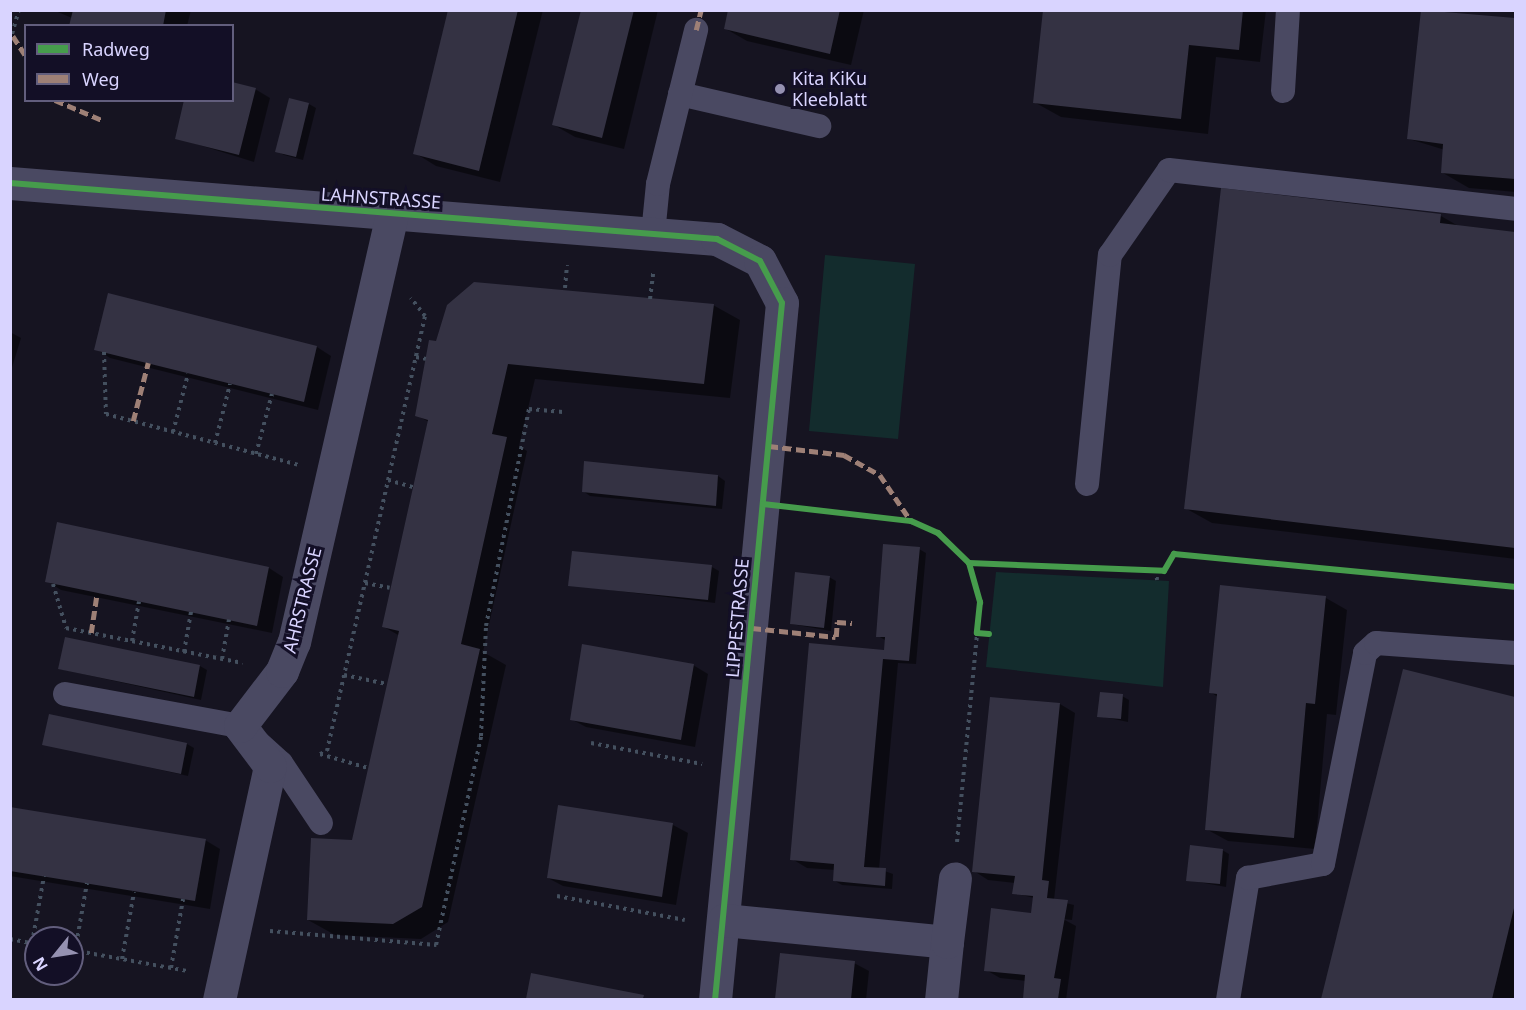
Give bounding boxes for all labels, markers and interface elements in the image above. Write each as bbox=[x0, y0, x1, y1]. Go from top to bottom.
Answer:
legend bbox=[24, 24, 234, 102]
text: Radweg bbox=[82, 37, 150, 61]
text: Weg bbox=[82, 67, 120, 91]
place label: Kita KiKu Kleeblatt bbox=[792, 68, 867, 110]
marker: Kita KiKu Kleeblatt bbox=[773, 82, 787, 96]
street label: LAHNSTRASSE bbox=[320, 183, 442, 213]
street label: AHRSTRASSE bbox=[278, 545, 326, 655]
street label: LIPPESTRASSE bbox=[721, 557, 753, 679]
north arrow bbox=[24, 926, 84, 986]
text: N bbox=[27, 953, 53, 975]

